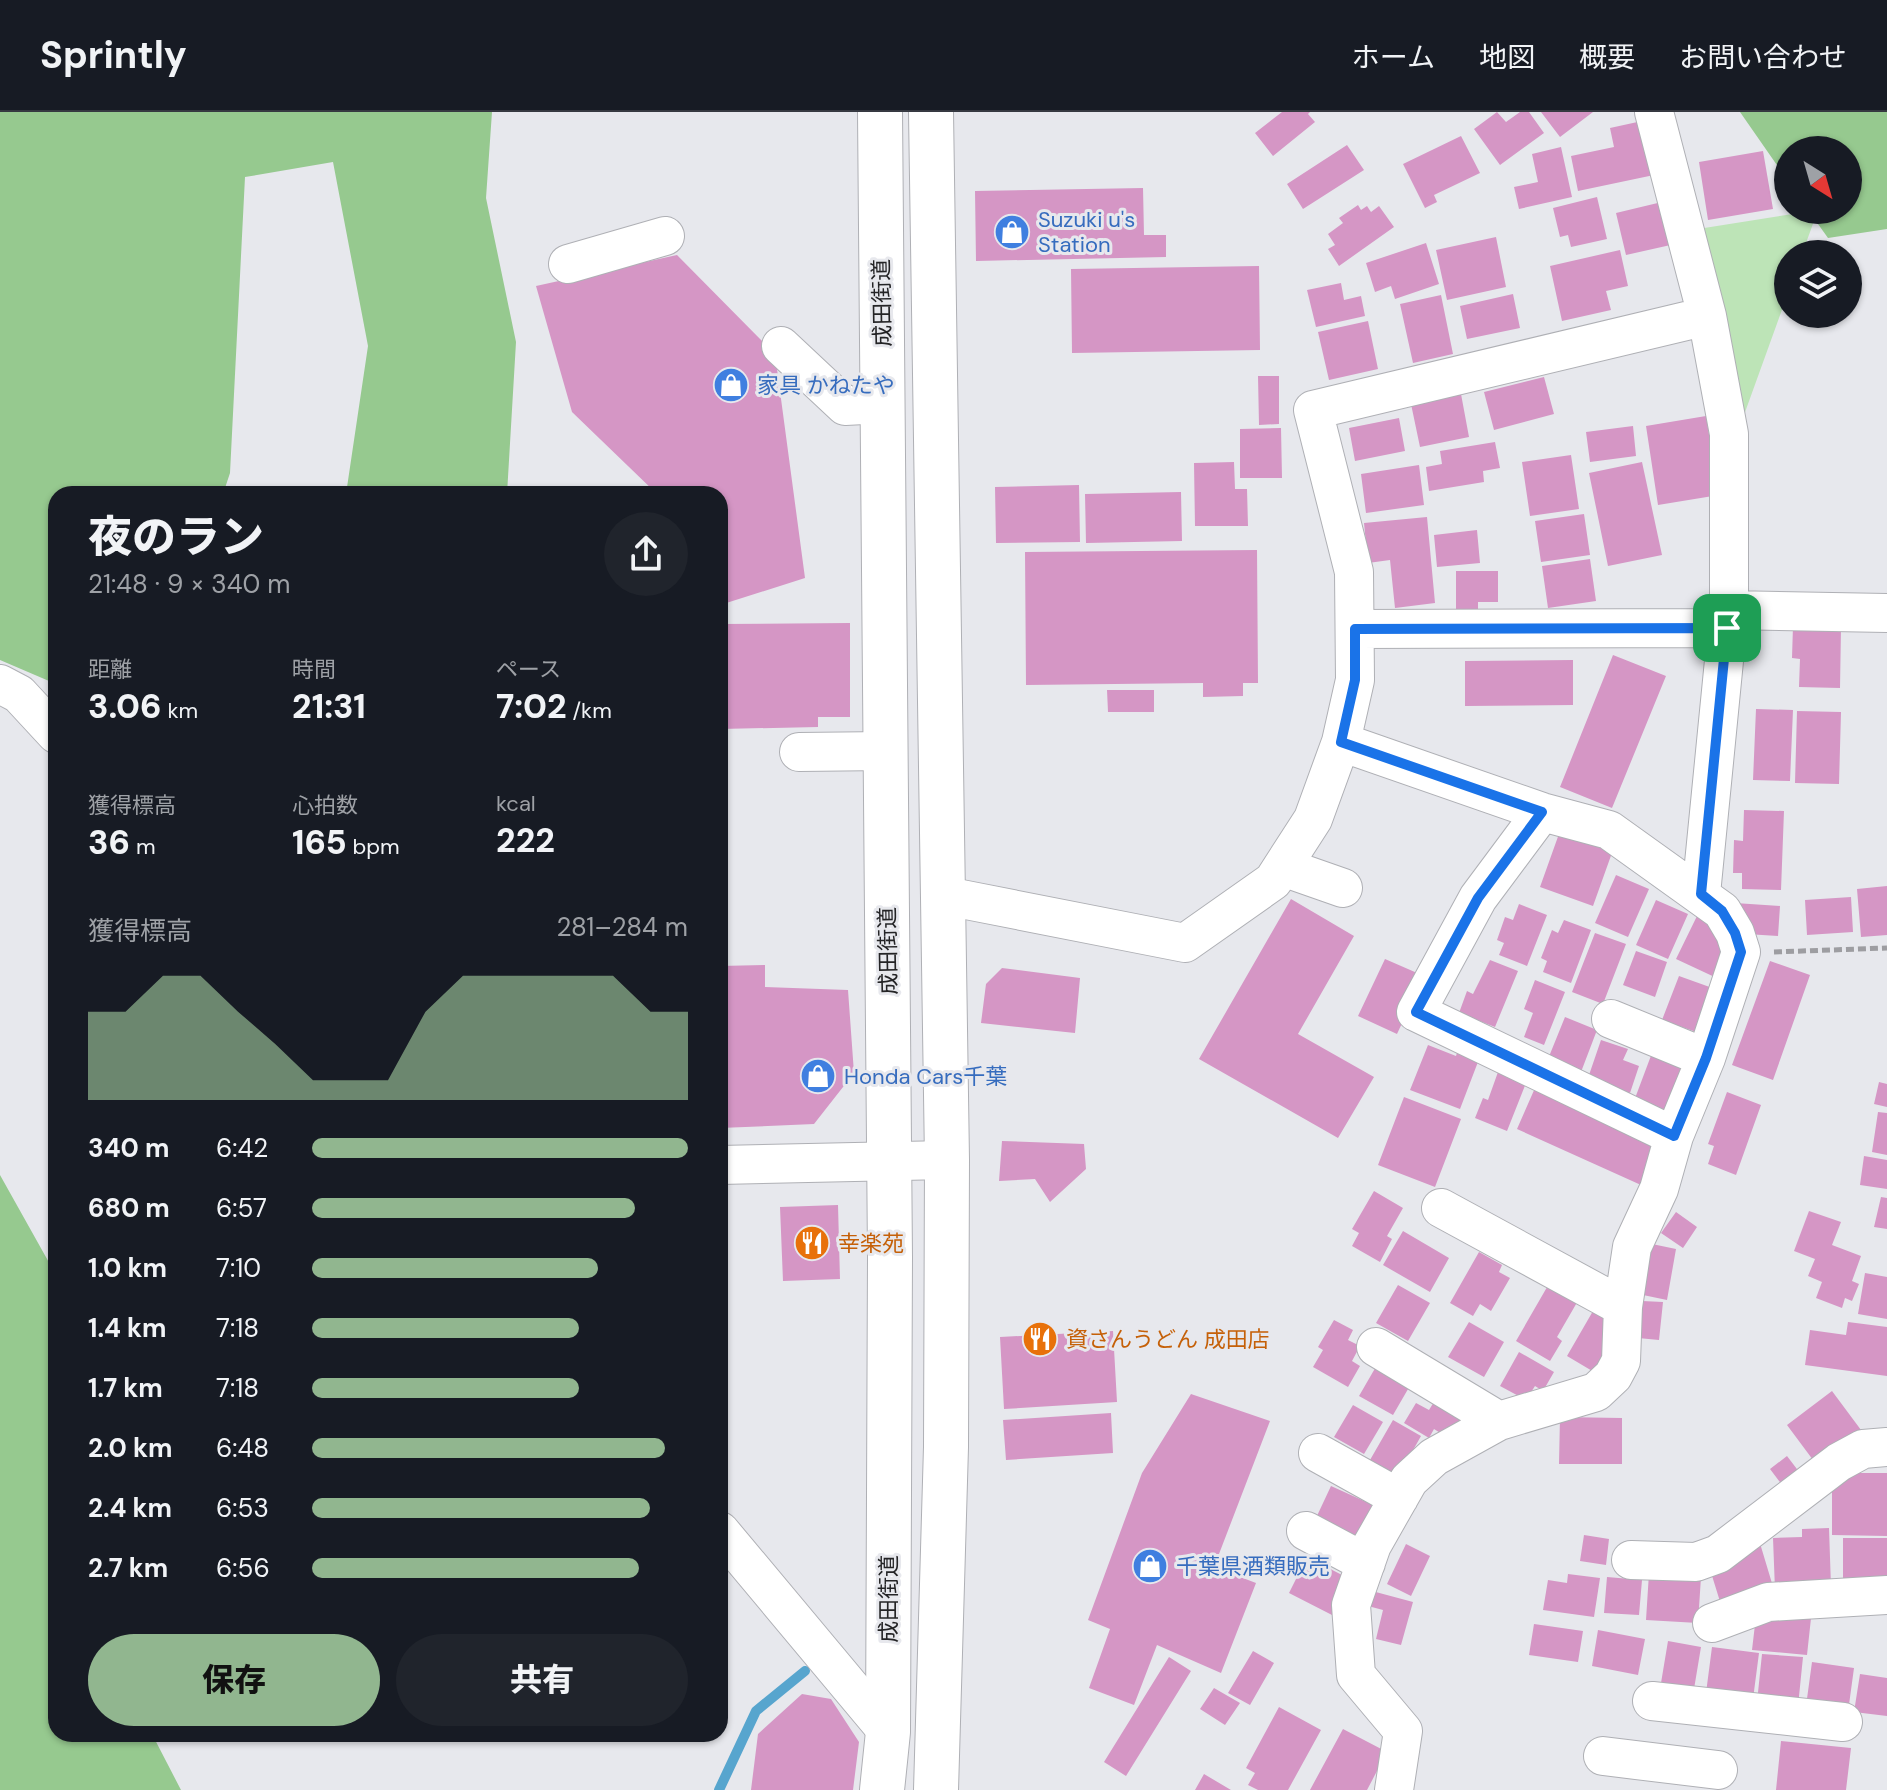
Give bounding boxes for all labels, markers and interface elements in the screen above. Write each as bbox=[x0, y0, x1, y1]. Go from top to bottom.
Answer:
text: Sprintly bbox=[40, 30, 187, 80]
text: ホーム bbox=[1352, 39, 1435, 76]
text: 地図 bbox=[1479, 39, 1535, 76]
text: 概要 bbox=[1579, 39, 1635, 76]
text: お問い合わせ bbox=[1679, 39, 1847, 76]
north arrow bbox=[1774, 136, 1862, 224]
map controls bbox=[1774, 136, 1862, 328]
place label: Suzuki u's Station bbox=[1038, 205, 1135, 259]
shop icon: Suzuki u's Station bbox=[993, 213, 1031, 251]
button: layers bbox=[1774, 240, 1862, 328]
street label: 成田街道 bbox=[867, 259, 897, 347]
shop icon: 家具 かねたや bbox=[712, 366, 750, 404]
place label: 家具 かねたや bbox=[757, 371, 895, 400]
text: 夜のラン bbox=[88, 508, 264, 566]
button: share bbox=[604, 512, 688, 596]
text: 21:48 · 9 × 340 m bbox=[88, 567, 290, 601]
pin bbox=[1693, 594, 1761, 662]
icon: arrive bbox=[1705, 606, 1749, 650]
text: 距離 bbox=[88, 655, 132, 684]
text: 時間 bbox=[292, 655, 336, 684]
text: ペース bbox=[496, 655, 561, 684]
text: 3.06 bbox=[88, 684, 162, 729]
text: 21:31 bbox=[292, 684, 366, 729]
text: 7:02 bbox=[496, 684, 567, 729]
text: km bbox=[162, 696, 198, 725]
text: /km bbox=[567, 696, 612, 725]
text: kcal bbox=[496, 789, 536, 818]
text: 獲得標高 bbox=[88, 791, 176, 820]
text: 心拍数 bbox=[292, 791, 358, 820]
text: 222 bbox=[496, 818, 555, 863]
text: 36 bbox=[88, 820, 130, 865]
text: 165 bbox=[292, 820, 347, 865]
text: m bbox=[130, 832, 156, 861]
text: bpm bbox=[347, 832, 400, 861]
street label: 成田街道 bbox=[873, 907, 903, 995]
text: 281–284 m bbox=[556, 910, 688, 944]
text: 獲得標高 bbox=[88, 914, 192, 948]
shop icon: Honda Cars千葉 bbox=[799, 1057, 837, 1095]
place label: Honda Cars千葉 bbox=[844, 1062, 1007, 1091]
text: 340 m bbox=[88, 1131, 169, 1165]
text: 6:42 bbox=[216, 1131, 268, 1165]
text: 680 m bbox=[88, 1191, 170, 1225]
text: 6:57 bbox=[216, 1191, 267, 1225]
restaurant icon: 幸楽苑 bbox=[793, 1224, 831, 1262]
place label: 幸楽苑 bbox=[838, 1229, 904, 1258]
text: 1.0 km bbox=[88, 1251, 167, 1285]
text: 7:10 bbox=[216, 1251, 261, 1285]
text: 1.4 km bbox=[88, 1311, 167, 1345]
text: 7:18 bbox=[216, 1311, 259, 1345]
restaurant icon: 資さんうどん 成田店 bbox=[1021, 1320, 1059, 1358]
place label: 資さんうどん 成田店 bbox=[1066, 1325, 1270, 1354]
text: 1.7 km bbox=[88, 1371, 163, 1405]
text: 7:18 bbox=[216, 1371, 259, 1405]
text: 2.0 km bbox=[88, 1431, 172, 1465]
text: 6:48 bbox=[216, 1431, 269, 1465]
text: 2.4 km bbox=[88, 1491, 172, 1525]
text: 6:53 bbox=[216, 1491, 269, 1525]
shop icon: 千葉県酒類販売 bbox=[1131, 1547, 1169, 1585]
text: 2.7 km bbox=[88, 1551, 168, 1585]
text: 6:56 bbox=[216, 1551, 270, 1585]
place label: 千葉県酒類販売 bbox=[1176, 1552, 1330, 1581]
street label: 成田街道 bbox=[874, 1555, 903, 1643]
button: 保存 bbox=[88, 1634, 380, 1726]
button: 共有 bbox=[396, 1634, 688, 1726]

